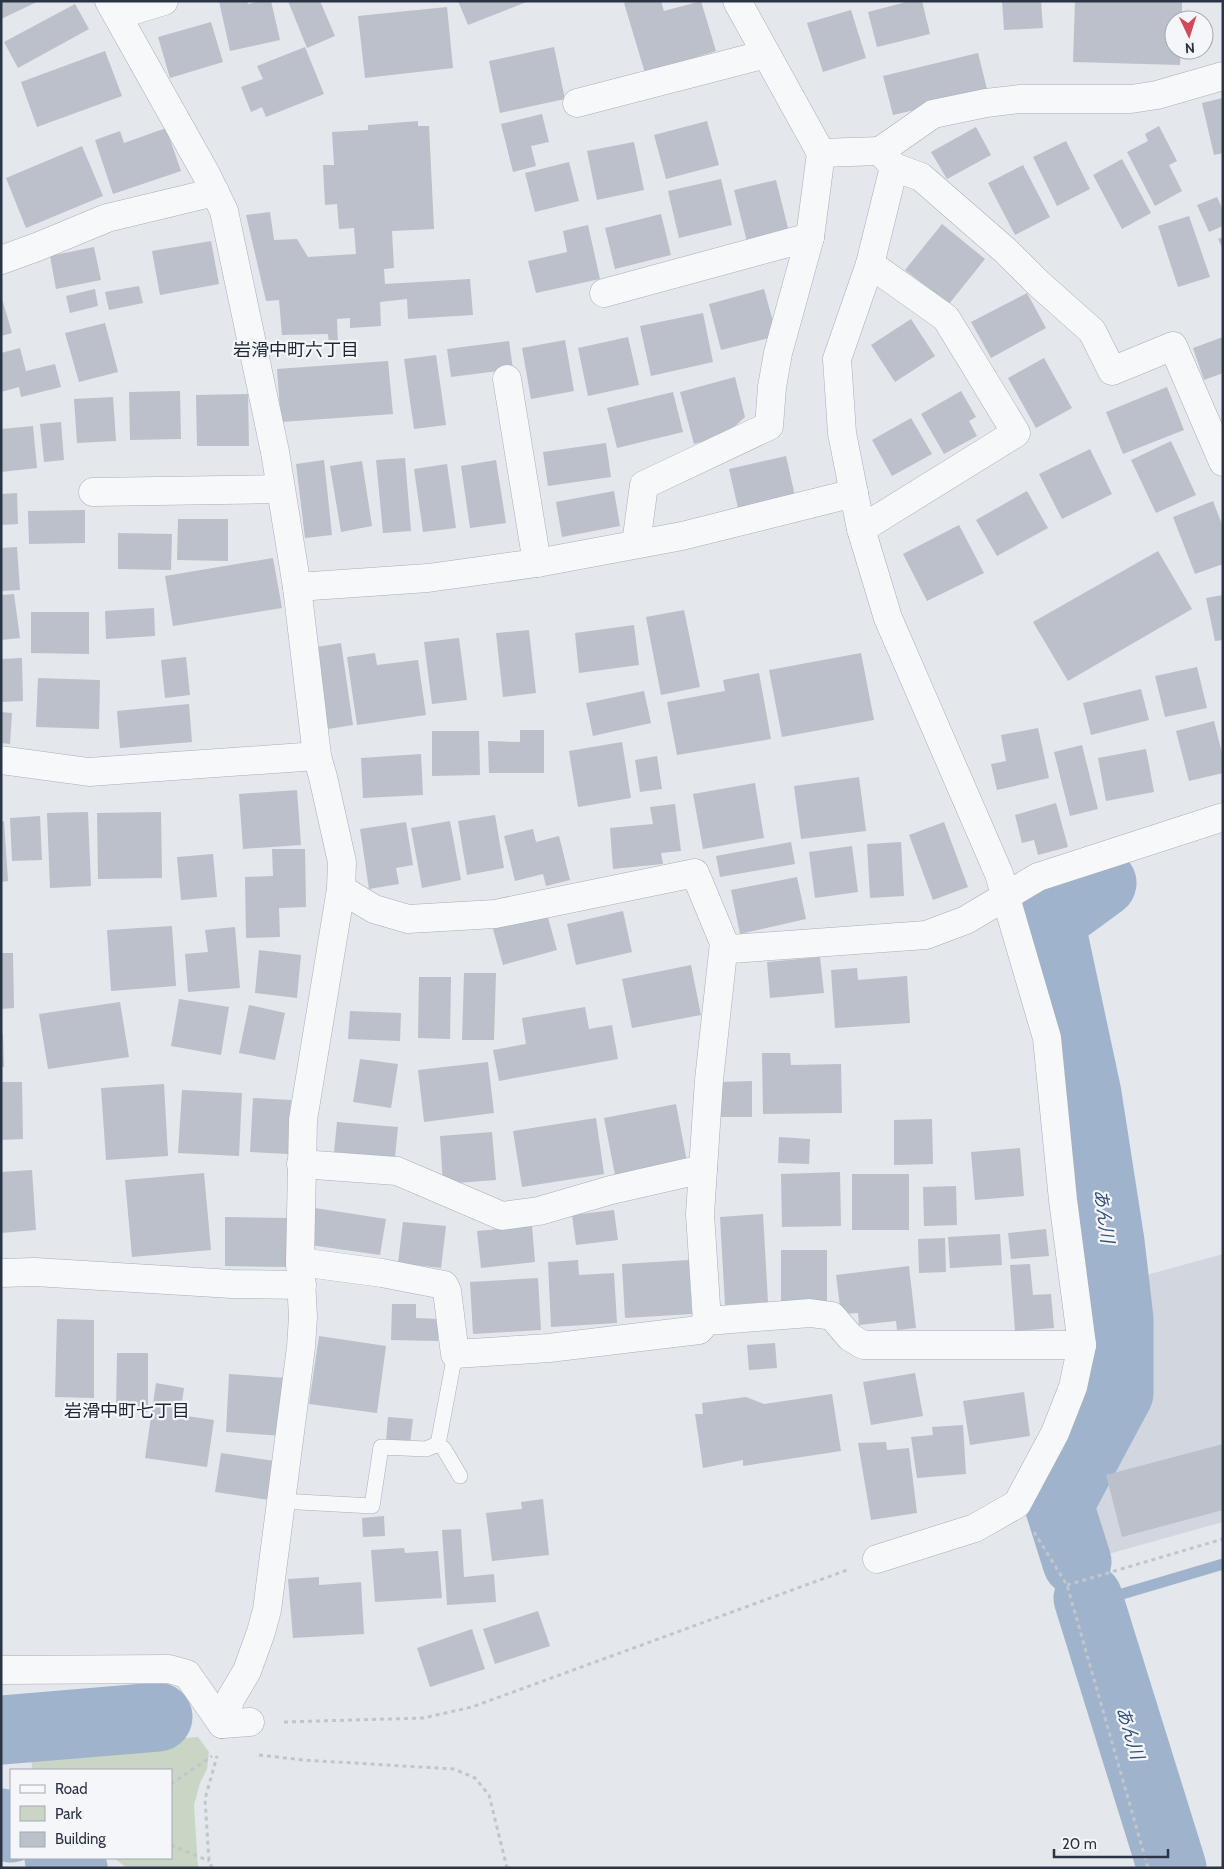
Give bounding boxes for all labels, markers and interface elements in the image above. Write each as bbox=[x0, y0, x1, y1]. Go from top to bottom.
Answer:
north arrow bbox=[1164, 10, 1214, 60]
text: N bbox=[1184, 39, 1195, 57]
district label: 岩滑中町六丁目 bbox=[233, 339, 359, 361]
water label: あん川 bbox=[1089, 1188, 1119, 1246]
district label: 岩滑中町七丁目 bbox=[64, 1400, 190, 1422]
water label: あん川 bbox=[1112, 1704, 1149, 1764]
legend bbox=[10, 1769, 172, 1859]
text: Road bbox=[55, 1780, 88, 1798]
text: Park bbox=[55, 1805, 82, 1823]
scale bar bbox=[1054, 1826, 1168, 1858]
text: Building bbox=[55, 1830, 106, 1848]
text: 20 m bbox=[1062, 1835, 1097, 1853]

